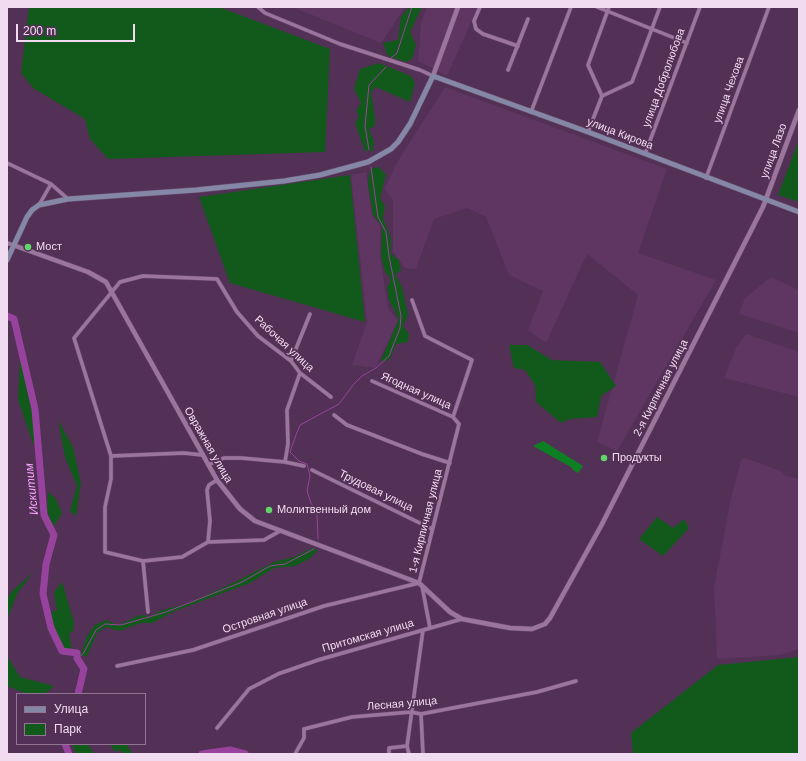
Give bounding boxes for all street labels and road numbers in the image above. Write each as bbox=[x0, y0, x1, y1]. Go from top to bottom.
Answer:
street label: улица Добролюбова bbox=[640, 27, 688, 129]
street label: улица Чехова bbox=[711, 55, 747, 125]
street label: улица Кирова bbox=[585, 115, 655, 153]
street label: улица Лазо bbox=[758, 122, 790, 180]
street label: Рабочая улица bbox=[252, 313, 316, 375]
street label: 2-я Кирпичная улица bbox=[631, 337, 691, 439]
street label: Ягодная улица bbox=[379, 370, 453, 412]
street label: Овражная улица bbox=[181, 405, 235, 485]
street label: Трудовая улица bbox=[337, 467, 415, 515]
street label: 1-я Кирпичная улица bbox=[407, 468, 445, 574]
street label: Островная улица bbox=[221, 595, 309, 637]
street label: Притомская улица bbox=[321, 617, 415, 655]
street label: Лесная улица bbox=[366, 694, 438, 714]

